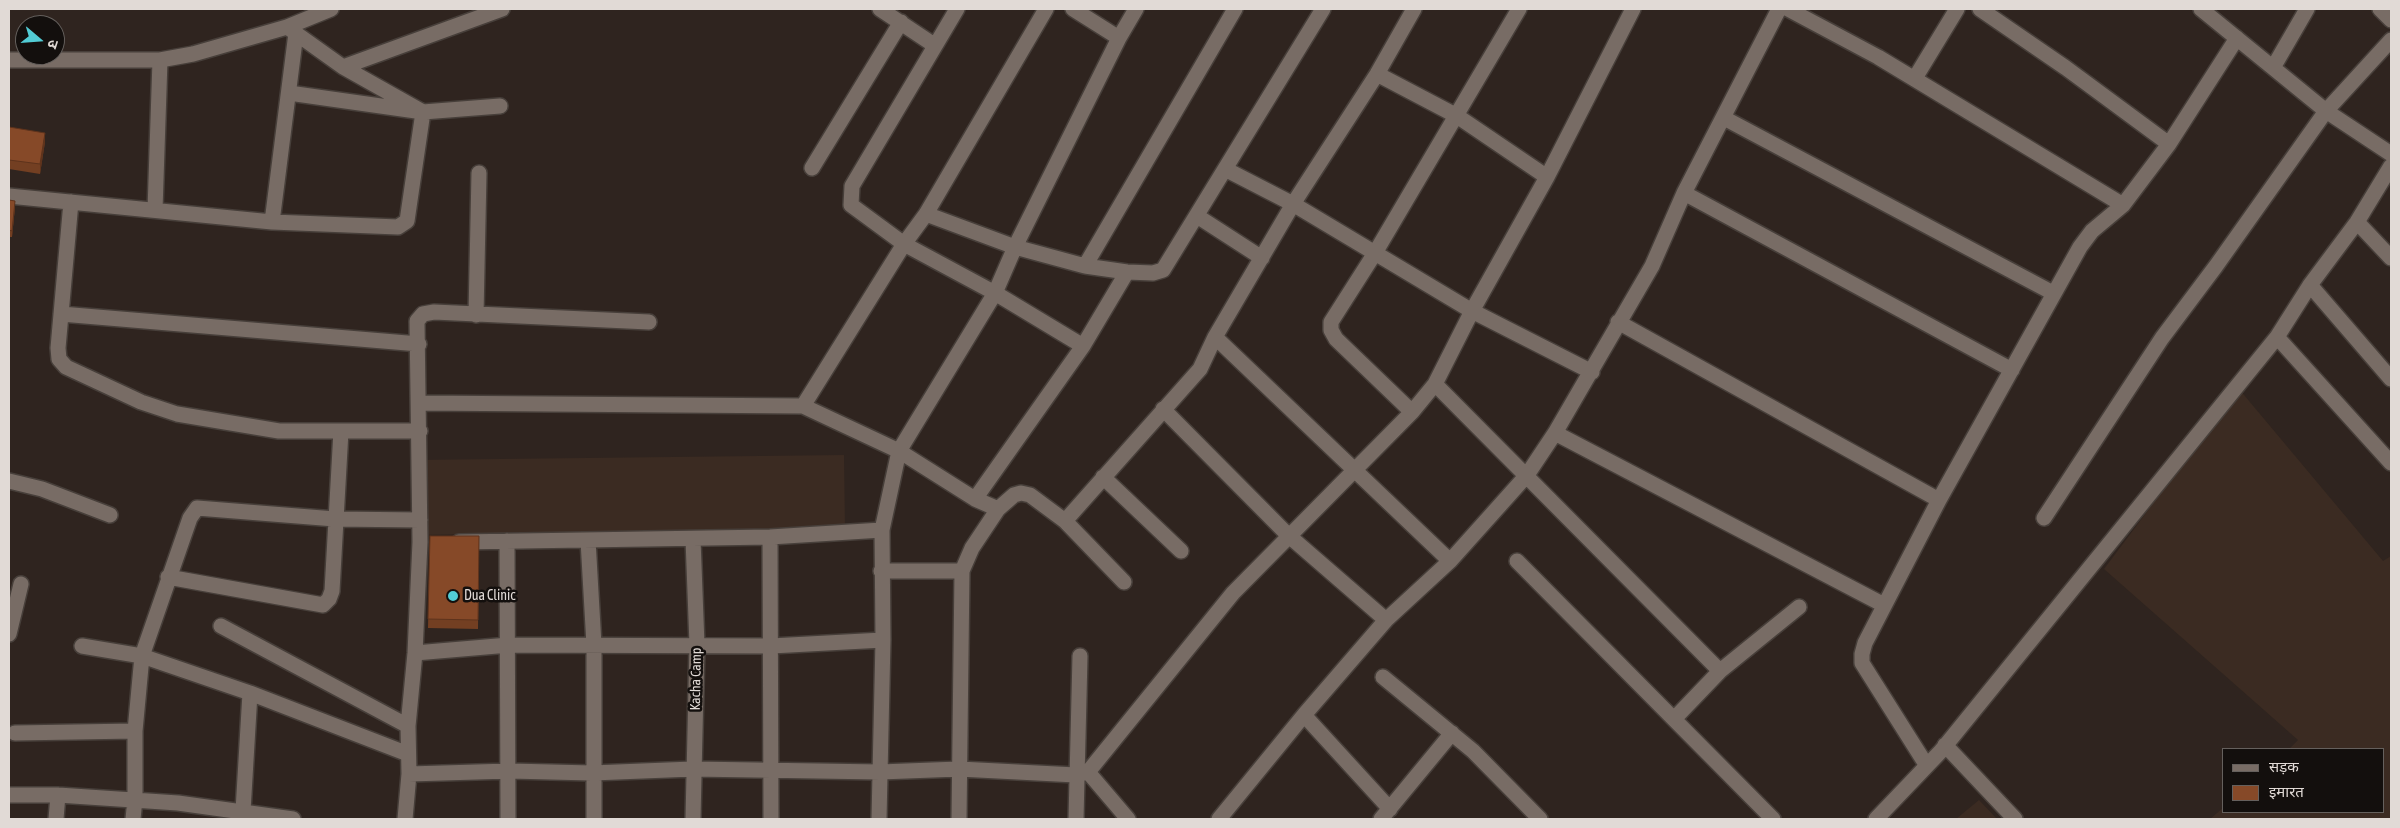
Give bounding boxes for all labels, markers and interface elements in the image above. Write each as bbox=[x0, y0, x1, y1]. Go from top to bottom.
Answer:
north arrow bbox=[15, 15, 65, 65]
text: उ bbox=[44, 38, 62, 51]
place label: Dua Clinic bbox=[464, 588, 515, 604]
marker: Dua Clinic bbox=[446, 589, 460, 603]
street label: Kacha Camp bbox=[687, 647, 705, 711]
legend bbox=[2222, 748, 2385, 813]
text: सड़क bbox=[2269, 758, 2299, 775]
text: इमारत bbox=[2269, 783, 2304, 800]

